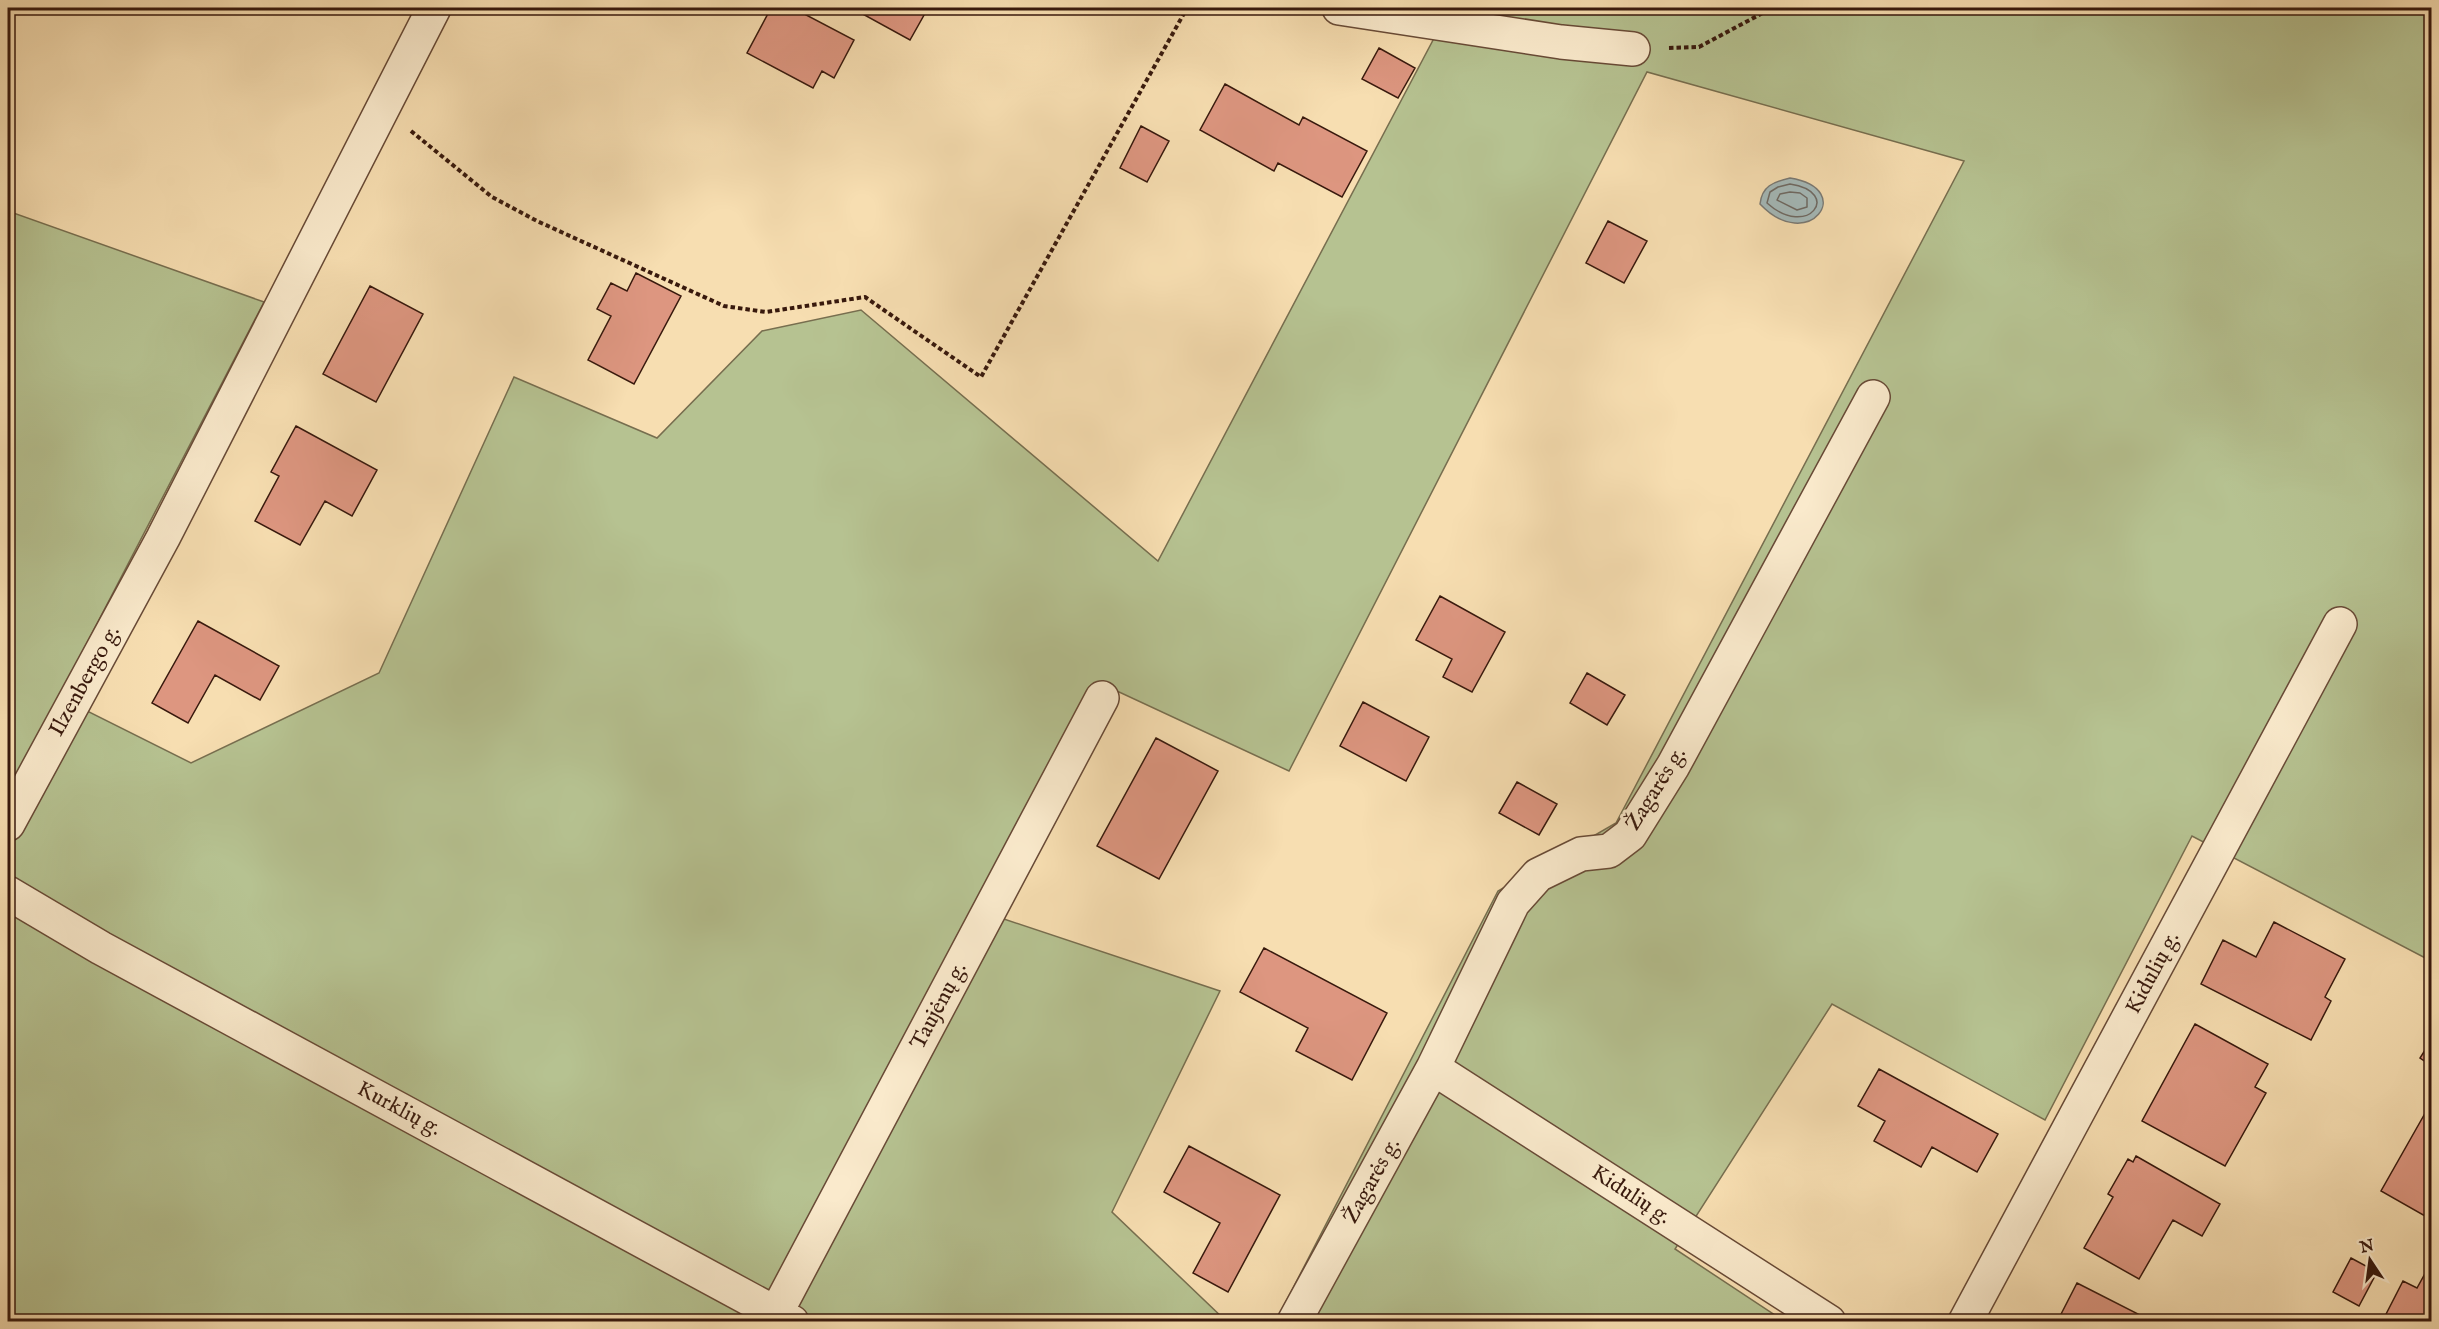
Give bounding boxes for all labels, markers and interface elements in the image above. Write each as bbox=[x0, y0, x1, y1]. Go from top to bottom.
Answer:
street label: Ilzenbergo g. bbox=[43, 621, 127, 741]
street label: Žagarės g. bbox=[1619, 742, 1693, 836]
street label: Kidulių g. bbox=[2120, 927, 2186, 1019]
street label: Taujėnų g. bbox=[904, 958, 974, 1054]
street label: Kurklių g. bbox=[352, 1075, 446, 1143]
street label: Žagarės g. bbox=[1337, 1133, 1407, 1229]
street label: Kidulių g. bbox=[1586, 1159, 1676, 1231]
north arrow bbox=[2340, 1230, 2400, 1290]
text: N bbox=[2357, 1236, 2376, 1259]

